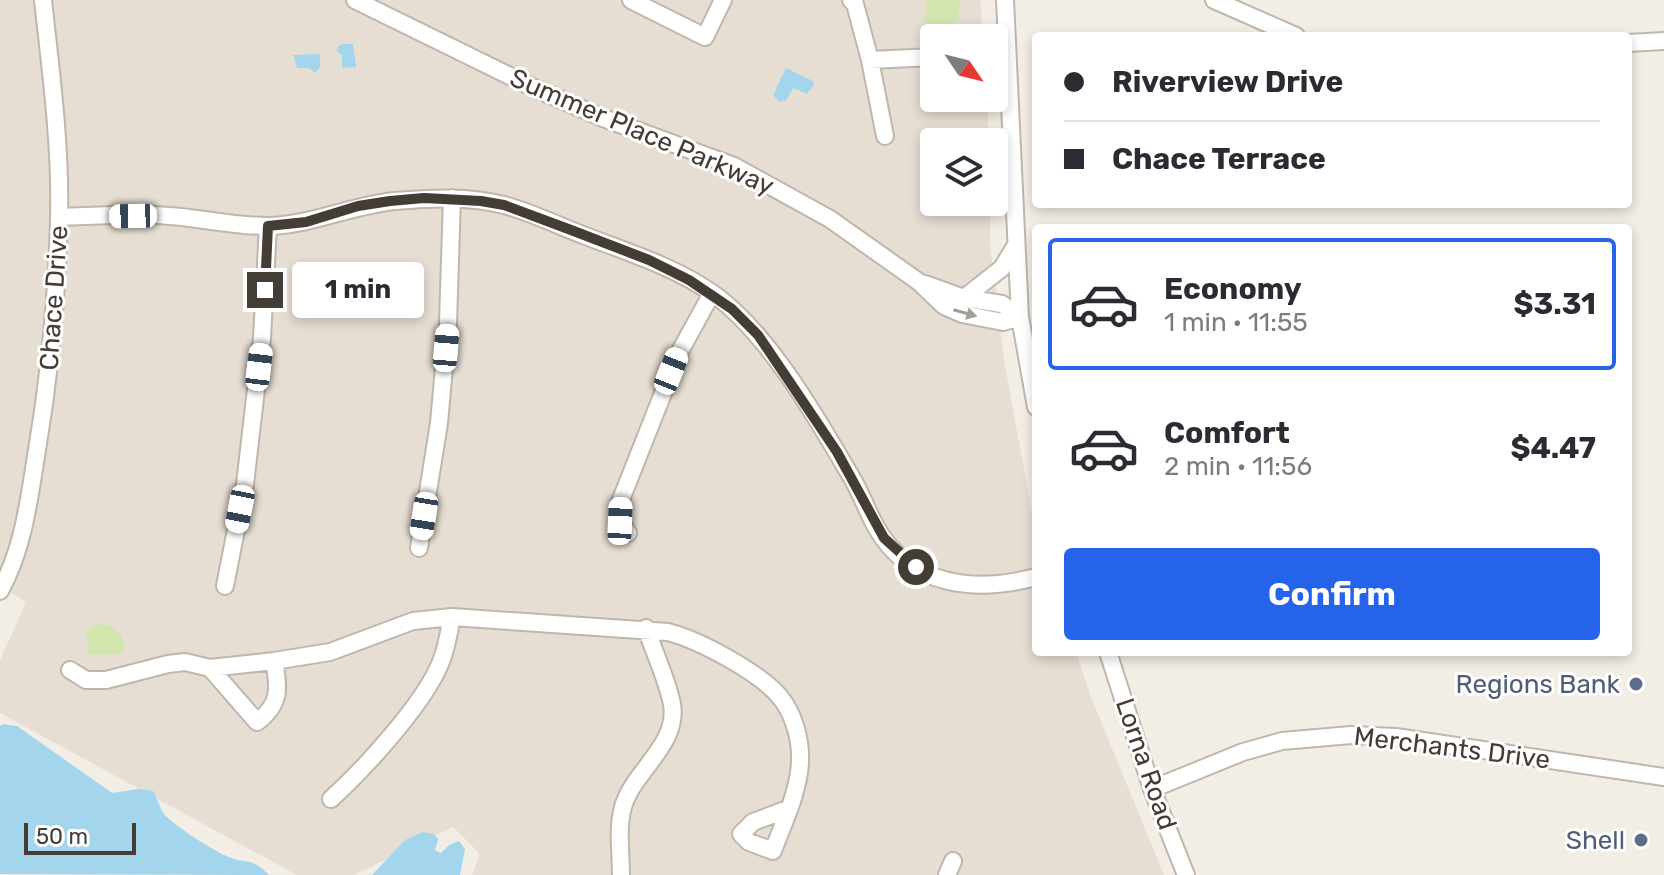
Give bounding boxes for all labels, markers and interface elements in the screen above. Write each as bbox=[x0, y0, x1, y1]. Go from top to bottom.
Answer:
north arrow bbox=[920, 24, 1008, 112]
map controls bbox=[920, 24, 1008, 216]
street label: Summer Place Parkway bbox=[505, 62, 779, 202]
text: Riverview Drive bbox=[1112, 64, 1343, 100]
button: layers bbox=[920, 128, 1008, 216]
text: Chace Terrace bbox=[1112, 141, 1326, 177]
car bbox=[109, 204, 157, 228]
street label: Chace Drive bbox=[33, 224, 75, 372]
callout: 1 min bbox=[293, 262, 425, 318]
icon: car bbox=[1068, 268, 1140, 340]
text: Economy bbox=[1164, 271, 1302, 307]
route end bbox=[247, 272, 283, 308]
text: 1 min bbox=[325, 274, 391, 305]
text: $3.31 bbox=[1513, 286, 1596, 322]
one-way arrow bbox=[954, 307, 978, 320]
text: 1 min · 11:55 bbox=[1164, 307, 1308, 338]
car bbox=[432, 323, 460, 373]
car bbox=[244, 342, 274, 392]
car bbox=[651, 344, 691, 398]
icon: car bbox=[1068, 412, 1140, 484]
text: Comfort bbox=[1164, 415, 1290, 451]
text: $4.47 bbox=[1510, 430, 1596, 466]
text: 2 min · 11:56 bbox=[1164, 451, 1312, 482]
car bbox=[224, 483, 256, 535]
car bbox=[408, 490, 440, 542]
car bbox=[607, 497, 633, 545]
button: Confirm bbox=[1064, 548, 1600, 640]
route start bbox=[898, 549, 934, 585]
place label: Regions Bank bbox=[1456, 669, 1621, 700]
marker: Regions Bank bbox=[1627, 675, 1645, 693]
street label: Lorna Road bbox=[1109, 694, 1183, 834]
street label: Merchants Drive bbox=[1352, 721, 1552, 775]
scale bar bbox=[24, 819, 136, 855]
text: 50 m bbox=[36, 823, 88, 850]
place label: Shell bbox=[1566, 825, 1625, 856]
marker: Shell bbox=[1632, 831, 1650, 849]

